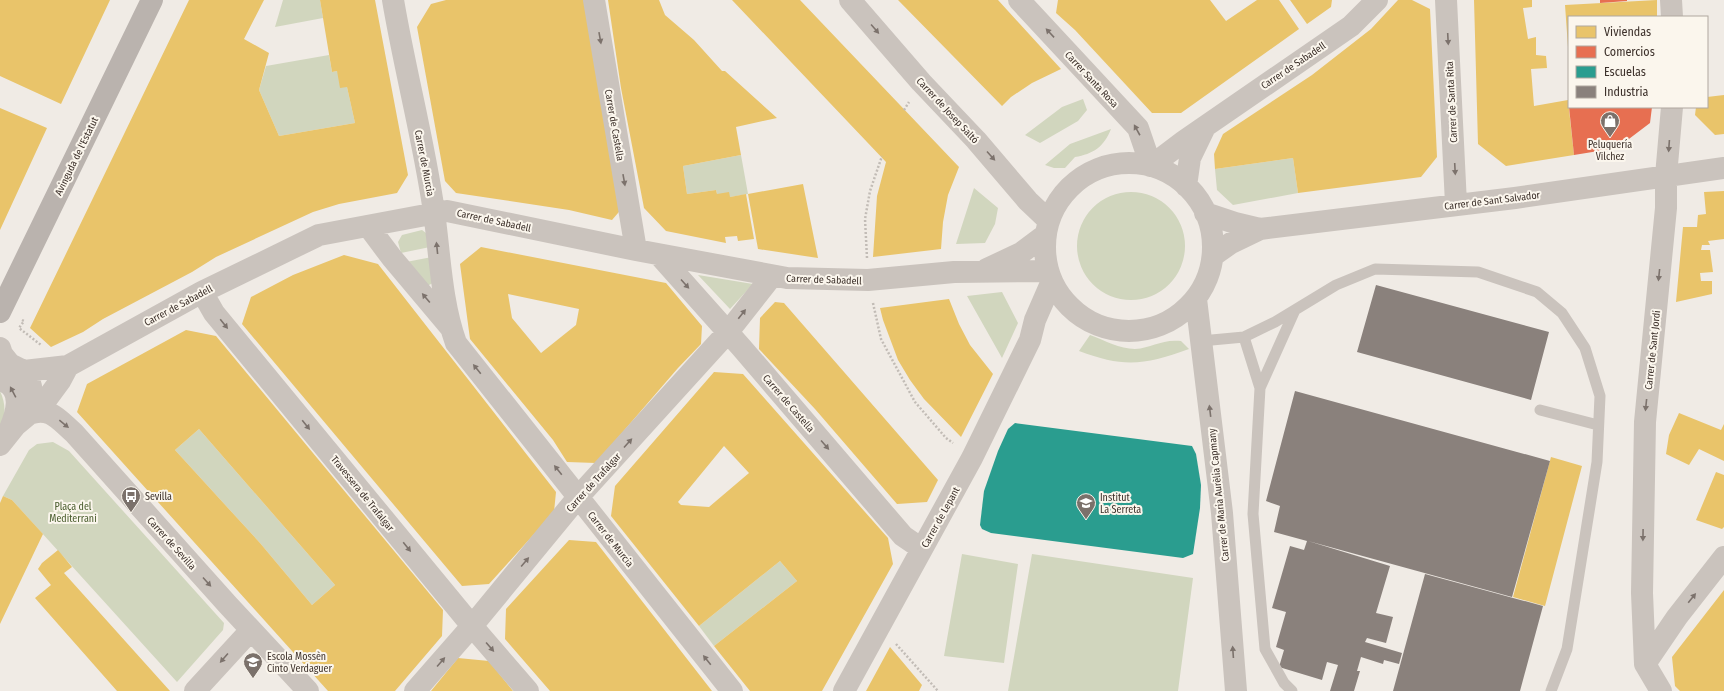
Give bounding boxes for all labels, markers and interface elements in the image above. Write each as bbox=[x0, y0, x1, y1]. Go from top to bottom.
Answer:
legend bbox=[1568, 16, 1708, 108]
one-way arrow bbox=[871, 24, 880, 35]
text: Viviendas bbox=[1604, 25, 1651, 39]
one-way arrow bbox=[1046, 28, 1055, 39]
one-way arrow bbox=[598, 32, 604, 45]
one-way arrow bbox=[1445, 33, 1451, 46]
street label: Carrer de Sabadell bbox=[1259, 40, 1329, 92]
text: Comercios bbox=[1604, 45, 1655, 59]
street label: Carrer Santa Rosa bbox=[1062, 49, 1120, 110]
street label: Carrer de Santa Rita bbox=[1444, 61, 1460, 143]
text: Escuelas bbox=[1604, 65, 1646, 79]
street label: Carrer de Josep Saltó bbox=[914, 75, 981, 146]
text: Industria bbox=[1604, 85, 1648, 99]
street label: Carrer de Castella bbox=[602, 89, 626, 162]
shop icon: Peluquería Vilchez bbox=[1599, 110, 1621, 138]
street label: Avinguda de l'Estatut bbox=[53, 115, 101, 198]
one-way arrow bbox=[1134, 124, 1141, 136]
street label: Carrer de Murcia bbox=[412, 129, 436, 197]
place label: Peluquería Vilchez bbox=[1588, 138, 1632, 163]
one-way arrow bbox=[1666, 140, 1673, 152]
one-way arrow bbox=[986, 152, 995, 161]
one-way arrow bbox=[1451, 163, 1458, 175]
one-way arrow bbox=[622, 174, 628, 187]
street label: Carrer de Sant Salvador bbox=[1444, 189, 1541, 213]
street label: Carrer de Sabadell bbox=[456, 207, 532, 235]
one-way arrow bbox=[434, 242, 440, 254]
one-way arrow bbox=[1656, 269, 1662, 281]
street label: Carrer de Sabadell bbox=[786, 273, 862, 287]
one-way arrow bbox=[680, 279, 689, 289]
street label: Carrer de Sabadell bbox=[142, 283, 215, 329]
one-way arrow bbox=[421, 292, 430, 303]
one-way arrow bbox=[738, 309, 746, 320]
street label: Carrer de Sant Jordi bbox=[1643, 310, 1663, 390]
one-way arrow bbox=[220, 319, 228, 330]
one-way arrow bbox=[472, 363, 481, 374]
street label: Carrer de Castella bbox=[760, 372, 817, 435]
one-way arrow bbox=[10, 386, 17, 398]
one-way arrow bbox=[1643, 399, 1650, 411]
one-way arrow bbox=[1206, 405, 1213, 417]
one-way arrow bbox=[58, 419, 69, 428]
one-way arrow bbox=[302, 419, 311, 430]
street label: Carrer de Maria Aurèlia Capmany bbox=[1206, 427, 1232, 562]
one-way arrow bbox=[623, 437, 632, 448]
one-way arrow bbox=[821, 440, 830, 451]
street label: Carrer de Trafalgar bbox=[564, 450, 624, 515]
street label: Travessera de Trafalgar bbox=[328, 453, 397, 534]
one-way arrow bbox=[554, 465, 563, 475]
street label: Carrer de Lepant bbox=[919, 484, 963, 550]
bus stop icon: Sevilla bbox=[120, 485, 142, 513]
place label: Sevilla bbox=[145, 491, 172, 503]
school or university icon: Institut La Serreta bbox=[1075, 492, 1097, 520]
place label: Institut La Serreta bbox=[1100, 492, 1141, 516]
park label: Plaça del Mediterrani bbox=[49, 501, 97, 525]
street label: Carrer de Murcia bbox=[585, 509, 636, 570]
street label: Carrer de Sevilla bbox=[144, 515, 198, 573]
one-way arrow bbox=[1640, 529, 1646, 542]
one-way arrow bbox=[402, 541, 411, 552]
one-way arrow bbox=[520, 557, 529, 568]
one-way arrow bbox=[203, 577, 212, 587]
one-way arrow bbox=[1688, 593, 1697, 604]
one-way arrow bbox=[485, 642, 494, 652]
one-way arrow bbox=[1229, 646, 1236, 658]
school or university icon: Escola Mossèn Cinto Verdaguer bbox=[242, 651, 264, 679]
place label: Escola Mossèn Cinto Verdaguer bbox=[267, 651, 333, 675]
one-way arrow bbox=[220, 653, 229, 663]
one-way arrow bbox=[703, 655, 712, 666]
one-way arrow bbox=[436, 656, 445, 667]

